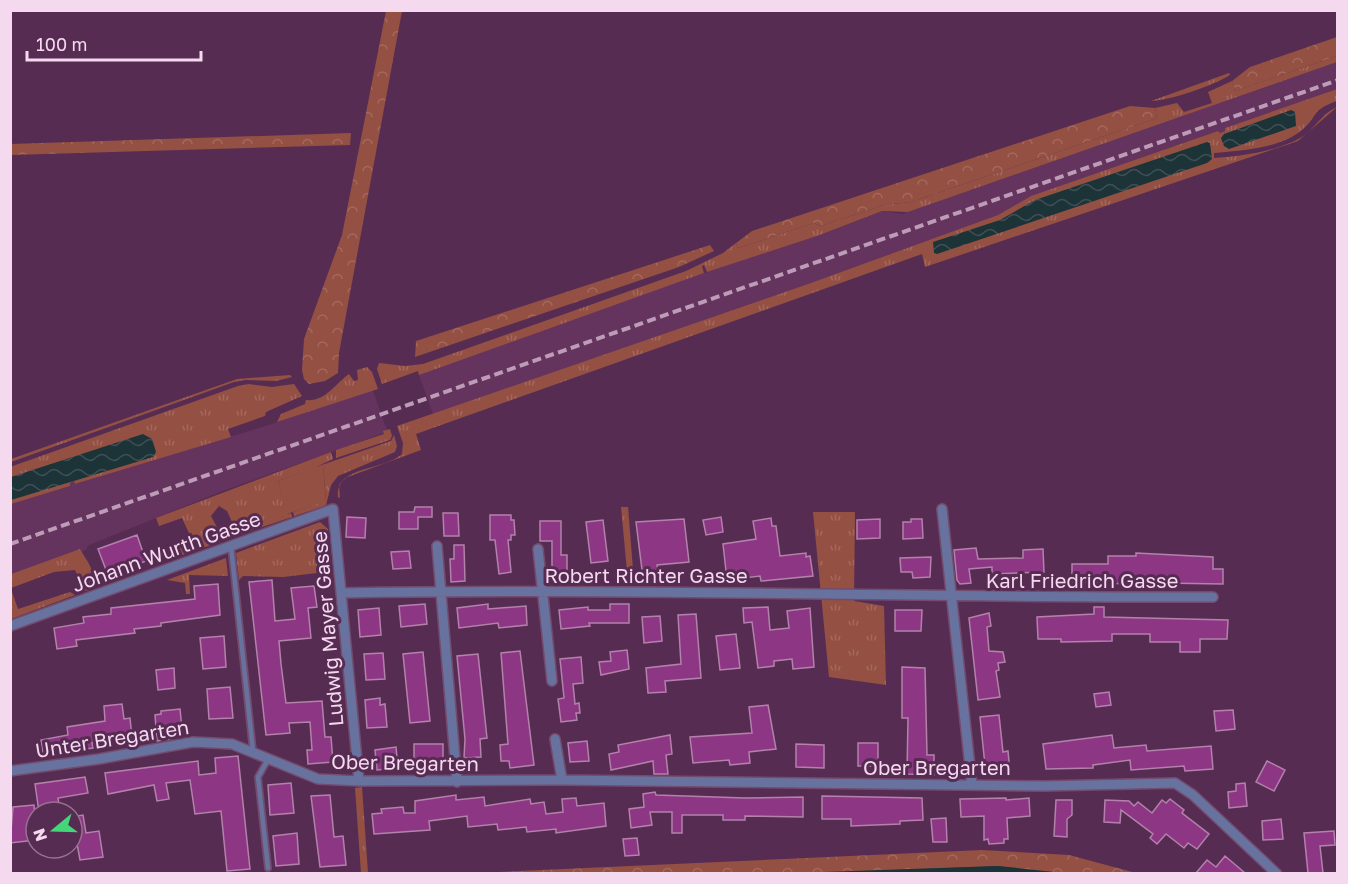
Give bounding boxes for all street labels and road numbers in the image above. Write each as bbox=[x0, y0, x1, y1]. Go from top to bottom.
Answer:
street label: Johann Wurth Gasse bbox=[68, 506, 264, 596]
street label: Ludwig Mayer Gasse bbox=[307, 530, 347, 728]
street label: Robert Richter Gasse bbox=[544, 563, 748, 587]
street label: Karl Friedrich Gasse bbox=[986, 568, 1178, 592]
street label: Unter Bregarten bbox=[33, 714, 191, 762]
street label: Ober Bregarten bbox=[331, 749, 479, 775]
street label: Ober Bregarten bbox=[863, 755, 1011, 779]

